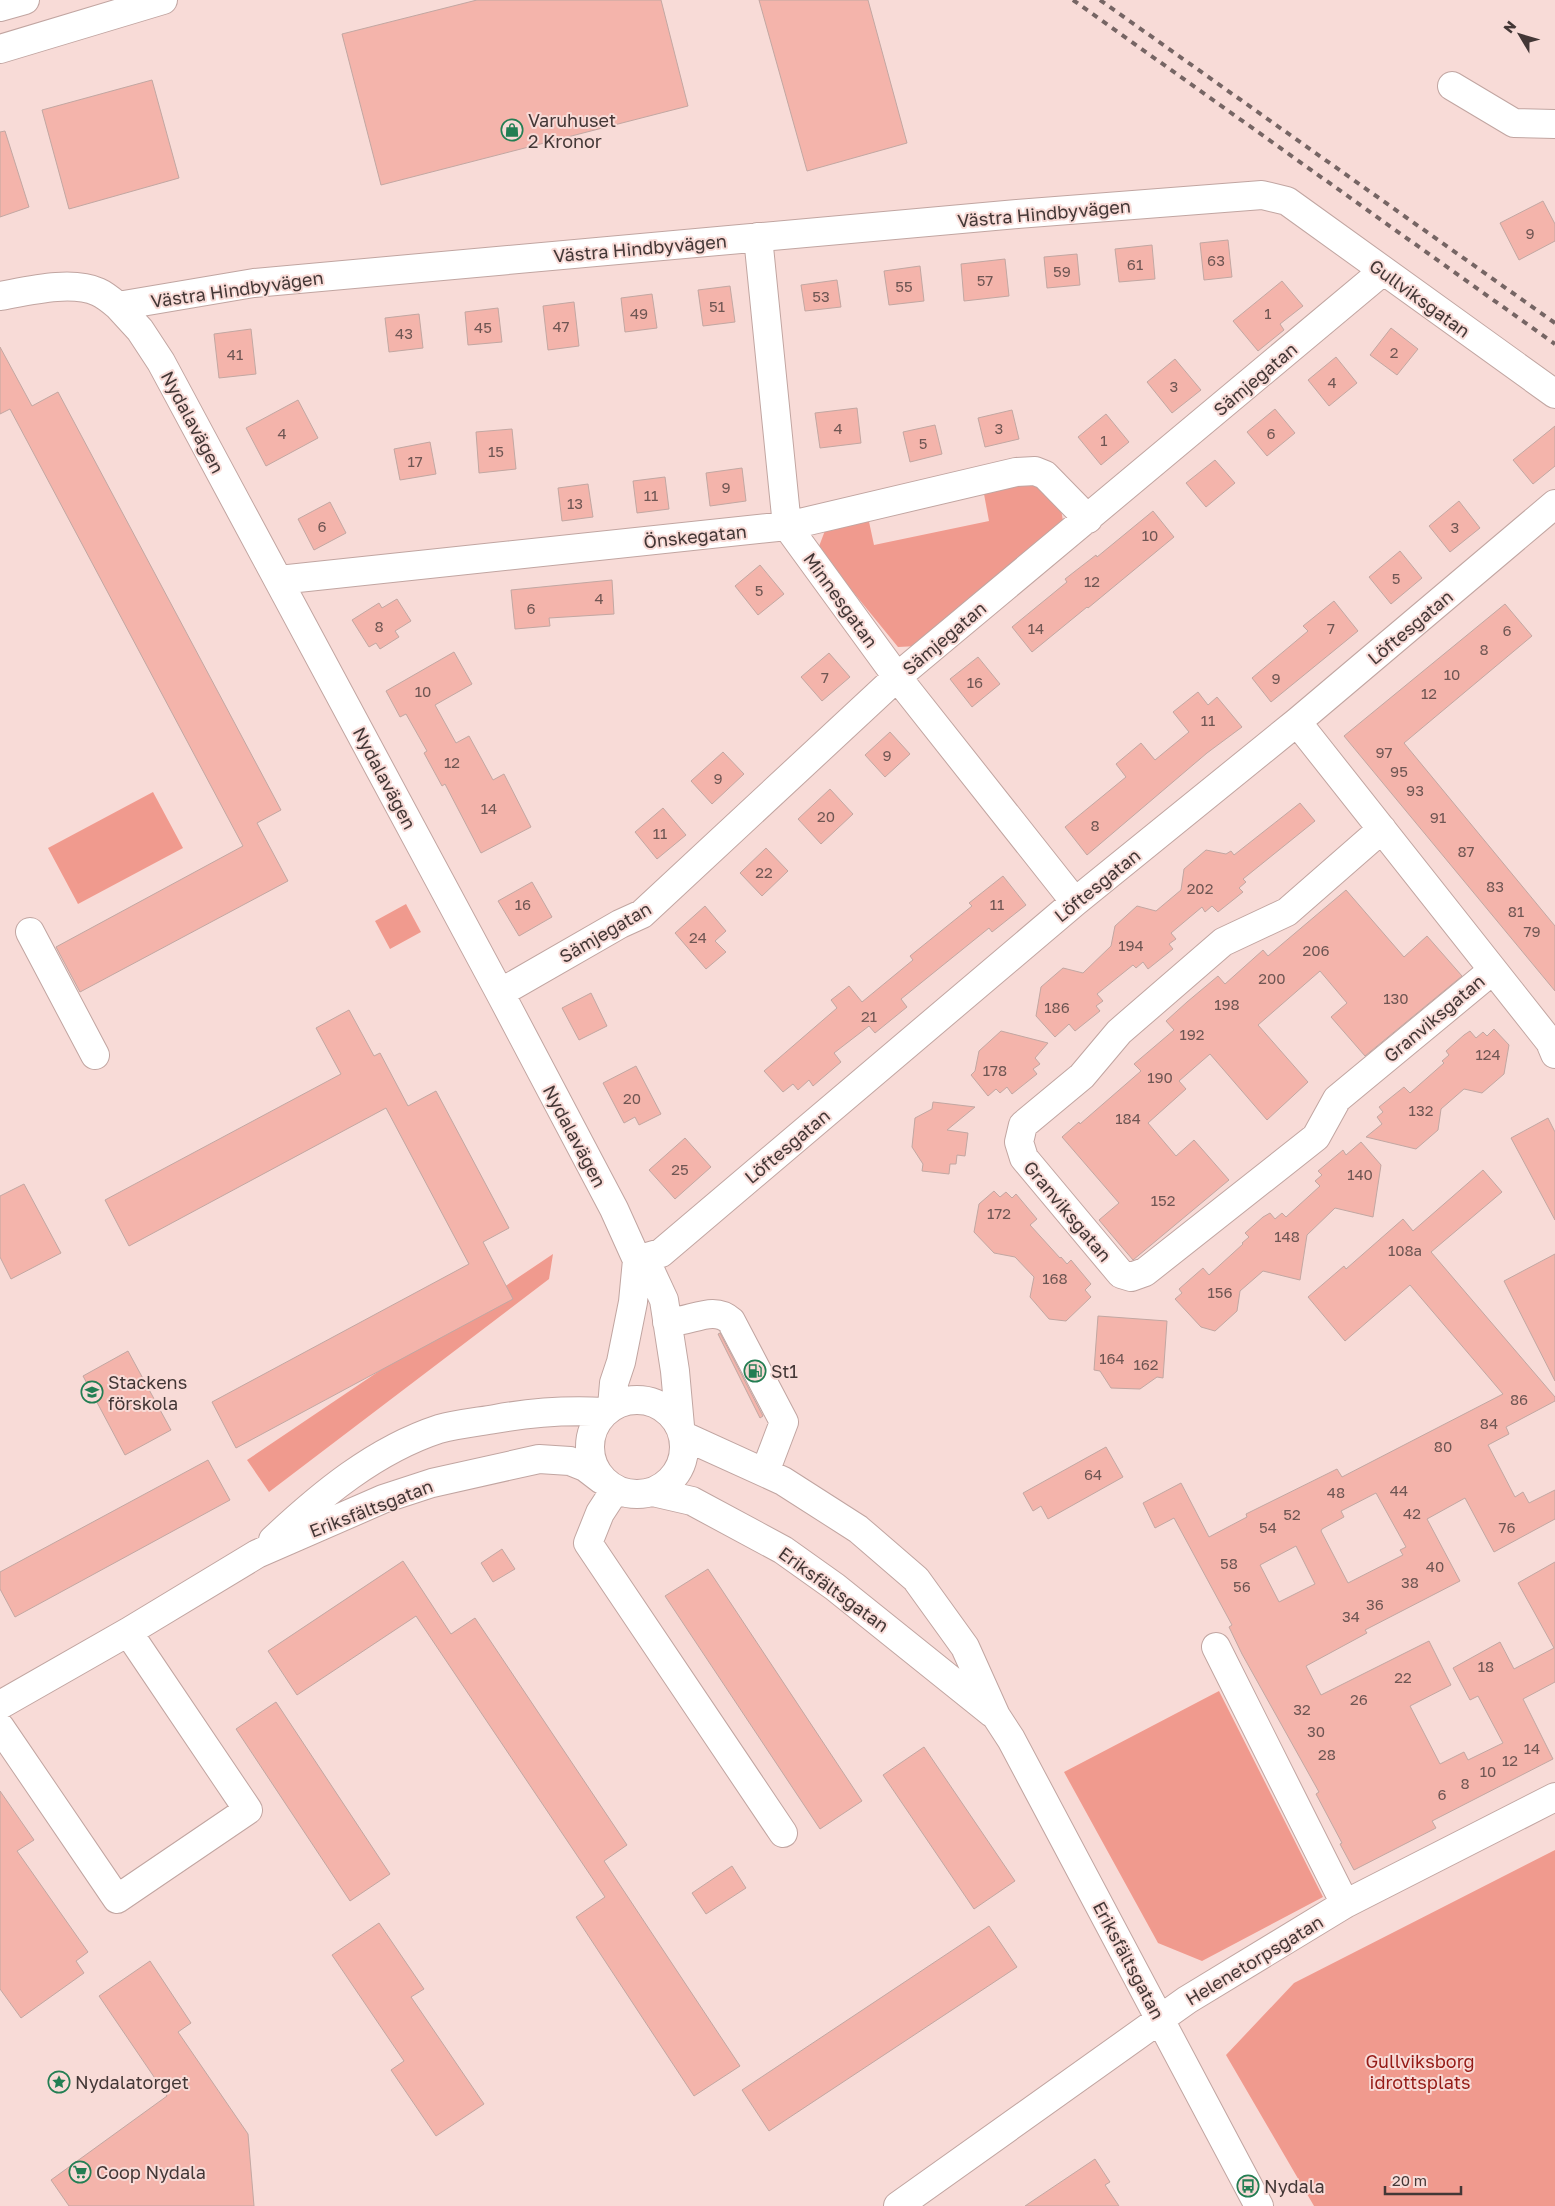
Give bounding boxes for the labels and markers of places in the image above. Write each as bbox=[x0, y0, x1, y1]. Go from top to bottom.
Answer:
place label: Varuhuset 2 Kronor bbox=[528, 109, 616, 152]
shop icon: Varuhuset 2 Kronor bbox=[500, 118, 524, 142]
fuel station icon: St1 bbox=[743, 1359, 767, 1383]
place label: St1 bbox=[771, 1360, 798, 1382]
place label: Stackens förskola bbox=[108, 1371, 187, 1414]
school or university icon: Stackens förskola bbox=[80, 1380, 104, 1404]
place icon: Nydalatorget bbox=[47, 2070, 71, 2094]
place label: Nydalatorget bbox=[75, 2071, 189, 2093]
supermarket icon: Coop Nydala bbox=[68, 2160, 92, 2184]
place label: Coop Nydala bbox=[96, 2161, 206, 2183]
bus stop icon: Nydala bbox=[1236, 2174, 1260, 2198]
place label: Nydala bbox=[1264, 2175, 1325, 2197]

